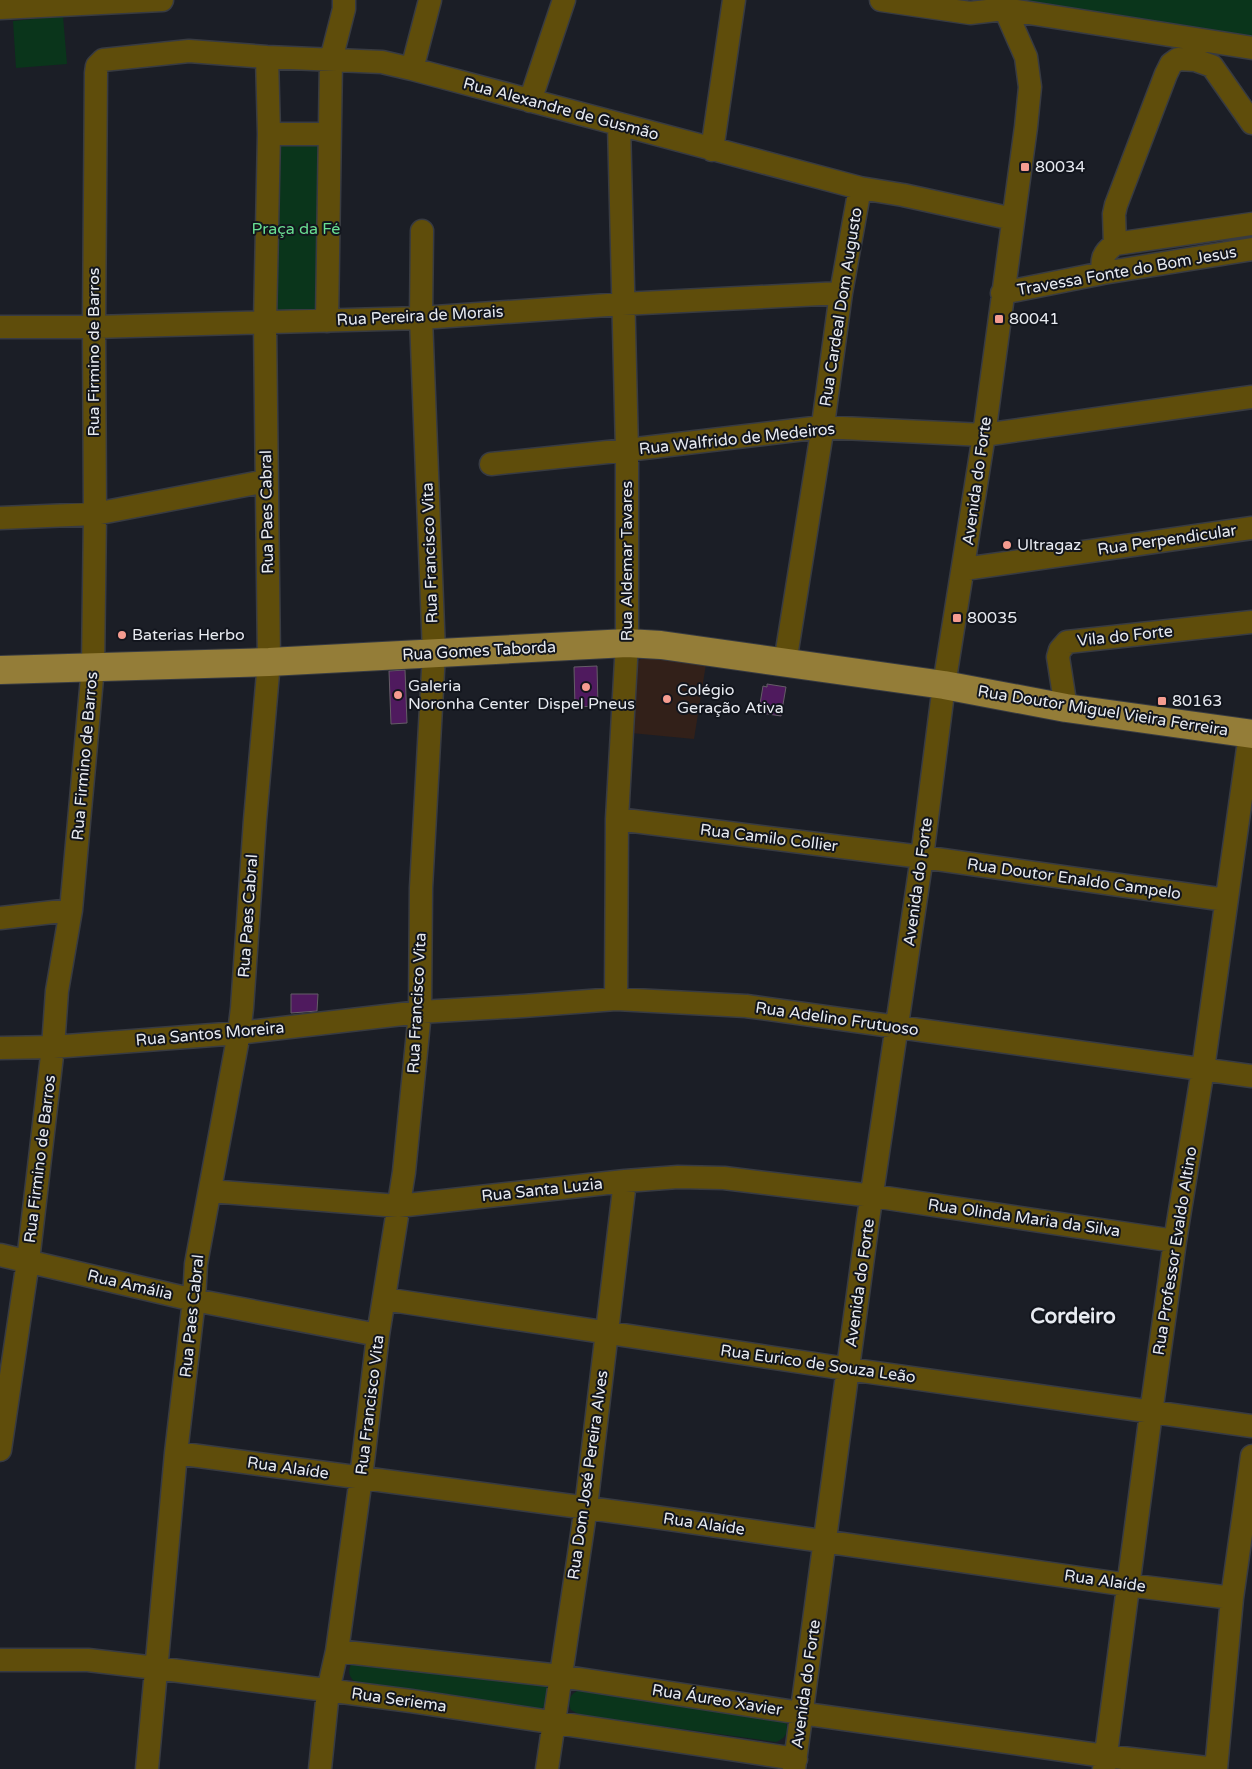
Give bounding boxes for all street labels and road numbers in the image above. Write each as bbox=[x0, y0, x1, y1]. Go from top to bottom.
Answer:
street label: Rua Alexandre de Gusmão bbox=[461, 73, 661, 145]
street label: Rua Cardeal Dom Augusto bbox=[815, 206, 867, 408]
street label: Travessa Fonte do Bom Jesus bbox=[1016, 242, 1238, 300]
street label: Rua Firmino de Barros bbox=[84, 267, 104, 437]
street label: Rua Pereira de Morais bbox=[336, 302, 504, 330]
street label: Avenida do Forte bbox=[958, 415, 996, 547]
street label: Rua Walfrido de Medeiros bbox=[638, 419, 836, 459]
street label: Rua Paes Cabral bbox=[256, 450, 278, 574]
street label: Rua Aldemar Tavares bbox=[617, 481, 637, 641]
street label: Rua Francisco Vita bbox=[418, 482, 442, 624]
street label: Rua Perpendicular bbox=[1096, 520, 1239, 560]
street label: Vila do Forte bbox=[1076, 621, 1174, 651]
street label: Rua Gomes Taborda bbox=[402, 637, 556, 665]
street label: Rua Firmino de Barros bbox=[68, 671, 102, 841]
street label: Rua Doutor Miguel Vieira Ferreira bbox=[976, 681, 1230, 741]
street label: Avenida do Forte bbox=[899, 816, 937, 948]
street label: Rua Camilo Collier bbox=[699, 820, 840, 856]
street label: Rua Paes Cabral bbox=[234, 854, 262, 978]
street label: Rua Doutor Enaldo Campelo bbox=[966, 854, 1182, 904]
street label: Rua Francisco Vita bbox=[403, 932, 431, 1074]
street label: Rua Adelino Frutuoso bbox=[754, 998, 920, 1040]
street label: Rua Santos Moreira bbox=[135, 1018, 285, 1050]
street label: Rua Firmino de Barros bbox=[20, 1074, 60, 1244]
street label: Rua Professor Evaldo Altino bbox=[1149, 1145, 1201, 1357]
street label: Rua Santa Luzia bbox=[480, 1174, 604, 1206]
street label: Rua Olinda Maria da Silva bbox=[926, 1195, 1122, 1241]
street label: Avenida do Forte bbox=[841, 1217, 879, 1349]
street label: Rua Paes Cabral bbox=[176, 1253, 208, 1379]
street label: Rua Amália bbox=[85, 1265, 175, 1305]
street label: Rua Francisco Vita bbox=[351, 1334, 389, 1476]
street label: Rua Eurico de Souza Leão bbox=[719, 1340, 917, 1388]
street label: Rua Dom José Pereira Alves bbox=[563, 1369, 613, 1581]
street label: Rua Alaíde bbox=[246, 1452, 330, 1484]
street label: Rua Alaíde bbox=[662, 1508, 746, 1540]
street label: Rua Alaíde bbox=[1063, 1565, 1147, 1597]
street label: Avenida do Forte bbox=[787, 1618, 825, 1750]
street label: Rua Áureo Xavier bbox=[650, 1680, 784, 1720]
street label: Rua Seriema bbox=[350, 1683, 448, 1717]

